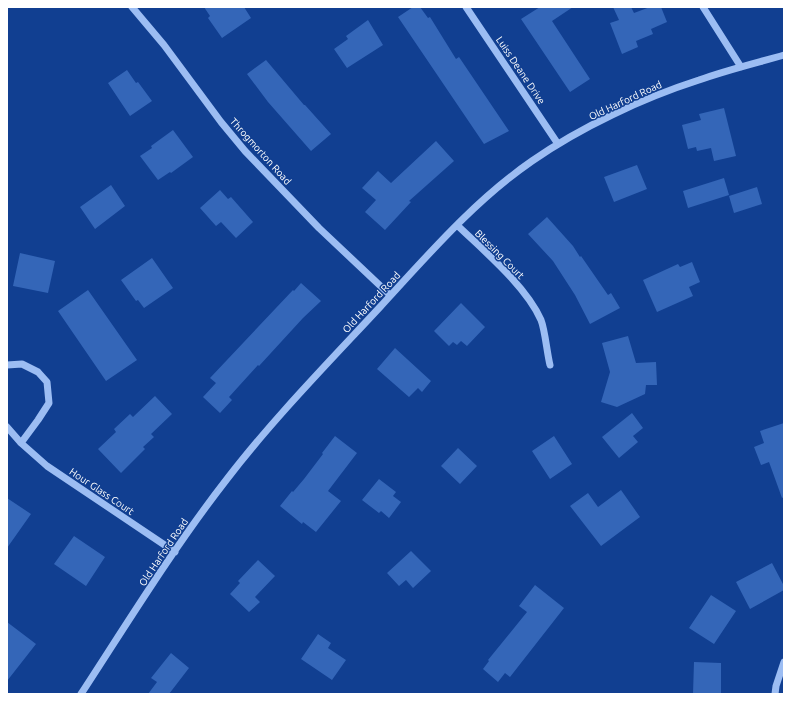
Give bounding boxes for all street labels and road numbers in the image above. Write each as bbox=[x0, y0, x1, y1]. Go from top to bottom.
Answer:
street label: Luiss Deane Drive bbox=[494, 34, 547, 106]
street label: Old Harford Road bbox=[587, 79, 663, 122]
street label: Throgmorton Road bbox=[228, 116, 293, 187]
street label: Blessing Court bbox=[473, 228, 526, 281]
street label: Old Harford Road bbox=[340, 270, 402, 335]
street label: Hour Glass Court bbox=[67, 466, 136, 517]
street label: Old Harford Road bbox=[137, 516, 190, 588]

